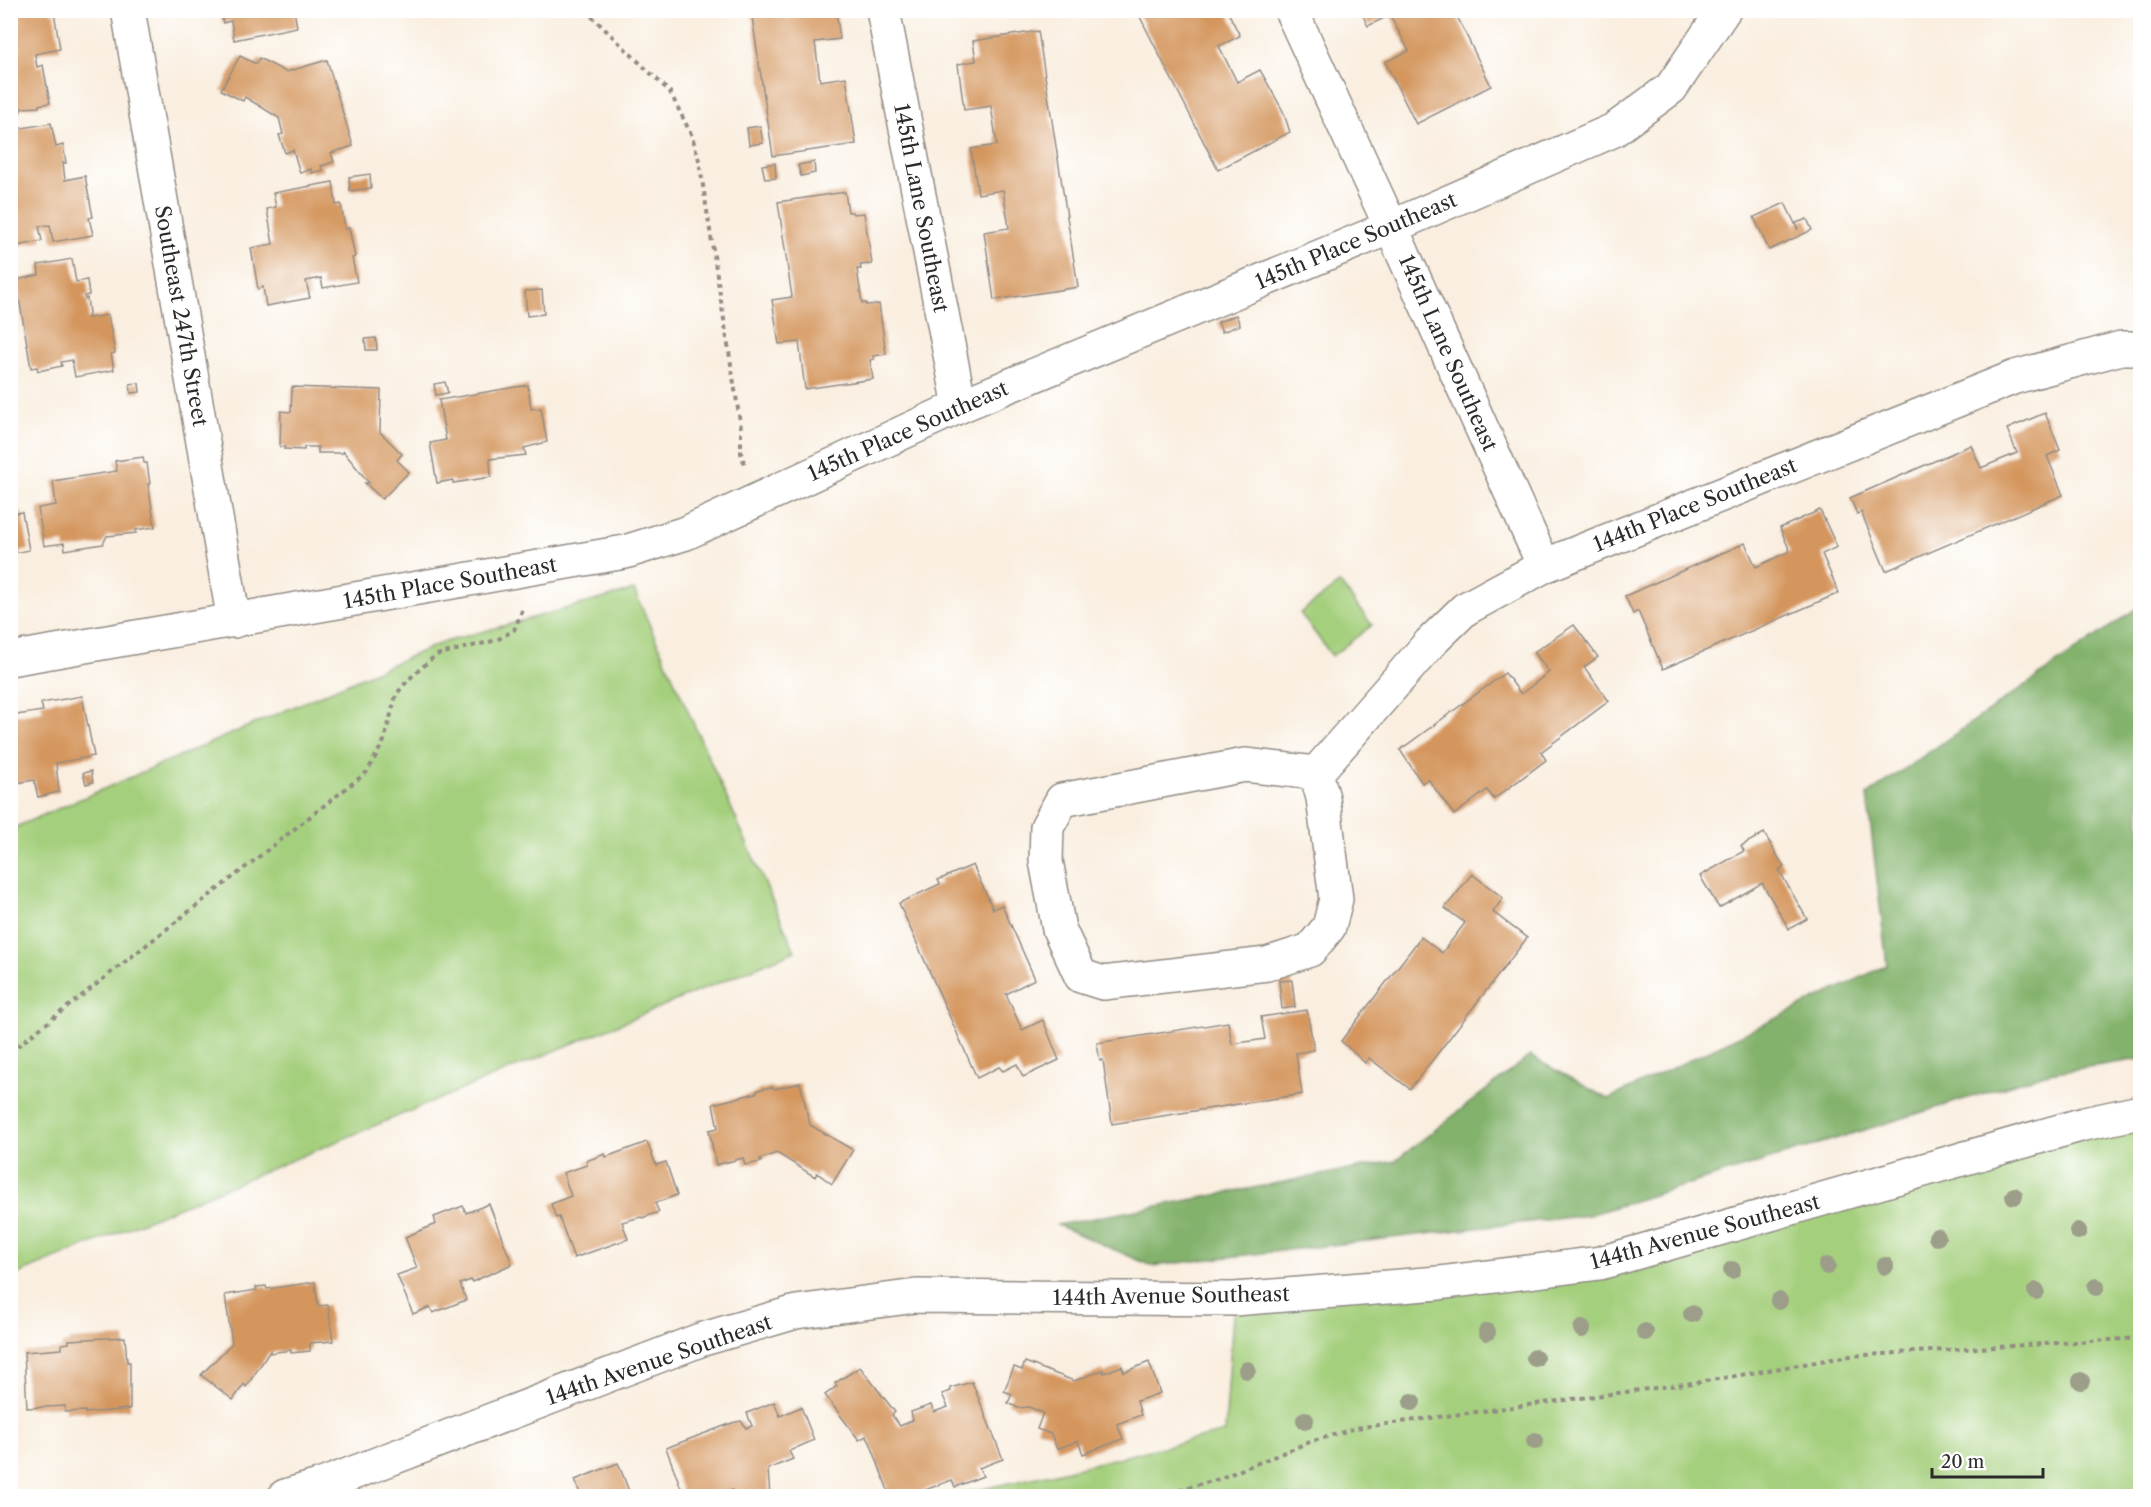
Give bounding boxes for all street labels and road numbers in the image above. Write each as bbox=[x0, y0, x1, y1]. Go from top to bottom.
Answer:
street label: 145th Lane Southeast bbox=[889, 101, 954, 315]
street label: 145th Place Southeast bbox=[1251, 187, 1461, 294]
street label: Southeast 247th Street bbox=[150, 203, 213, 429]
street label: 145th Lane Southeast bbox=[1394, 251, 1503, 455]
street label: 145th Place Southeast bbox=[804, 375, 1012, 486]
street label: 144th Place Southeast bbox=[1589, 452, 1801, 557]
street label: 145th Place Southeast bbox=[341, 551, 559, 614]
street label: 144th Avenue Southeast bbox=[1587, 1189, 1823, 1274]
street label: 144th Avenue Southeast bbox=[1052, 1281, 1290, 1310]
street label: 144th Avenue Southeast bbox=[543, 1309, 775, 1410]

